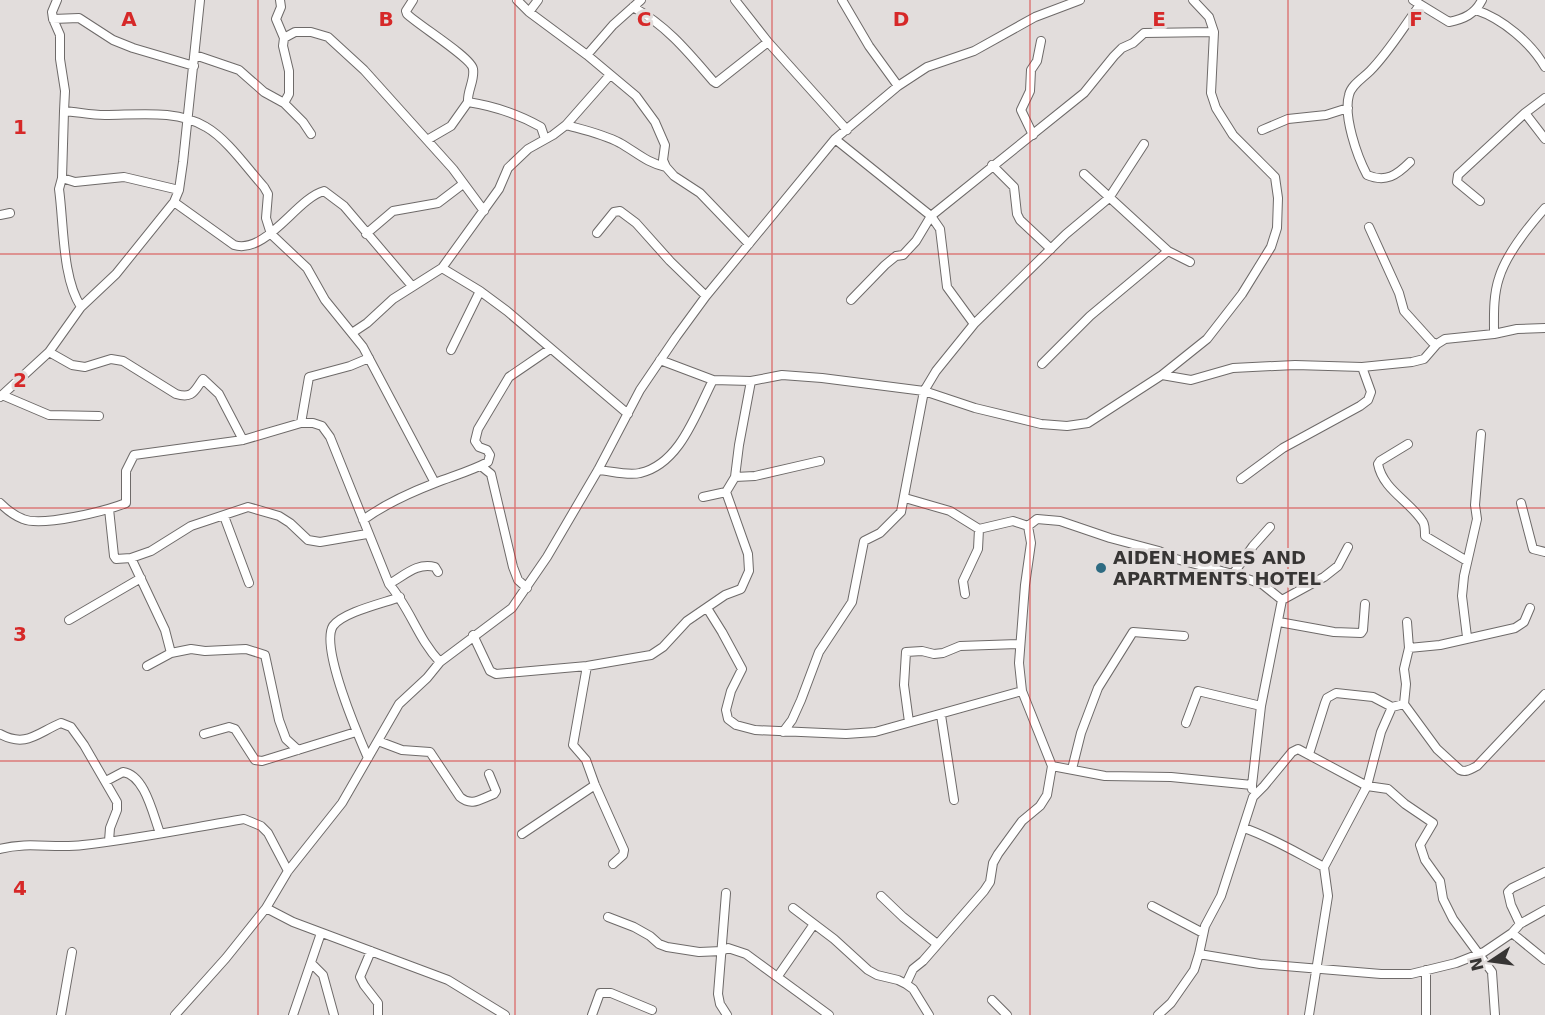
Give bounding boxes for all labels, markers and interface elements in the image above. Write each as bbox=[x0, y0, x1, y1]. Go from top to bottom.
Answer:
text: A bbox=[121, 7, 137, 31]
text: B bbox=[378, 7, 394, 31]
text: C bbox=[637, 7, 651, 31]
text: D bbox=[893, 7, 909, 31]
text: E bbox=[1152, 7, 1166, 31]
text: F bbox=[1409, 7, 1423, 31]
text: 1 bbox=[13, 115, 27, 139]
text: 2 bbox=[13, 368, 27, 392]
place label: AIDEN HOMES AND APARTMENTS HOTEL bbox=[1113, 547, 1321, 589]
marker: AIDEN HOMES AND APARTMENTS HOTEL bbox=[1094, 561, 1108, 575]
text: 3 bbox=[13, 622, 27, 646]
text: 4 bbox=[13, 876, 27, 900]
north arrow bbox=[1461, 931, 1521, 991]
text: N bbox=[1466, 956, 1488, 973]

